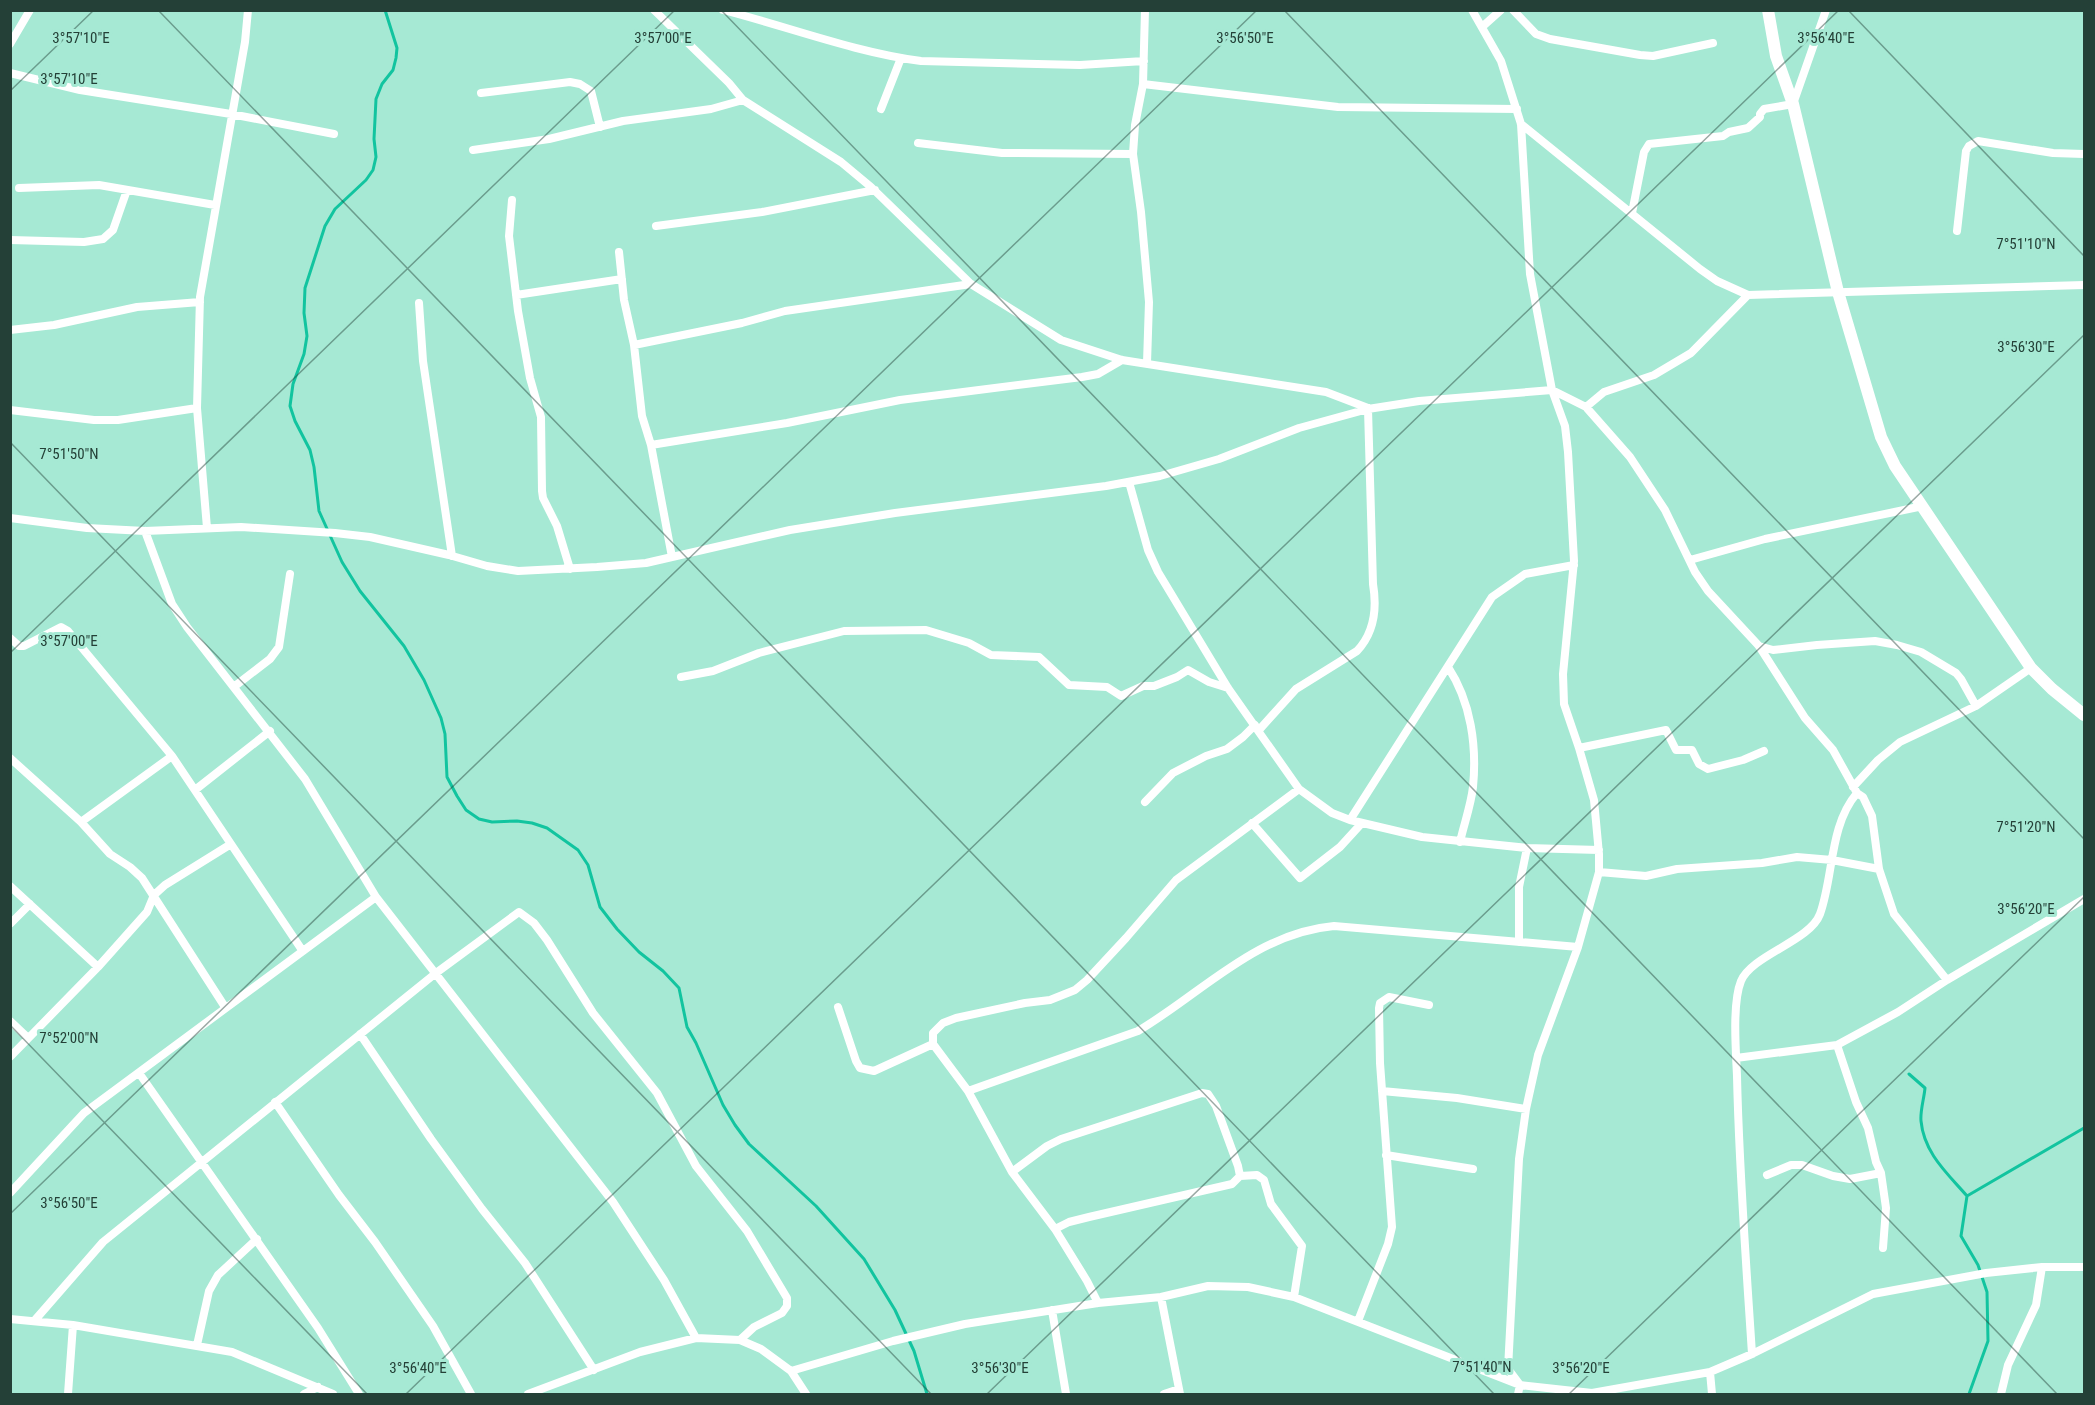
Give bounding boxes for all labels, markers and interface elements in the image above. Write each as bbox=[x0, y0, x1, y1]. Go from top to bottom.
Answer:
text: 3°57'10"E bbox=[52, 29, 110, 47]
text: 3°57'00"E bbox=[634, 29, 692, 47]
text: 3°56'50"E bbox=[1216, 29, 1274, 47]
text: 3°56'40"E bbox=[1797, 29, 1855, 47]
text: 3°57'10"E bbox=[40, 70, 98, 88]
text: 7°51'10"N bbox=[1996, 235, 2056, 253]
text: 3°56'30"E bbox=[1997, 338, 2055, 356]
text: 7°51'50"N bbox=[39, 445, 99, 463]
text: 3°57'00"E bbox=[40, 632, 98, 650]
text: 7°51'20"N bbox=[1996, 818, 2056, 836]
text: 3°56'20"E bbox=[1997, 900, 2055, 918]
text: 7°52'00"N bbox=[39, 1029, 99, 1047]
text: 3°56'50"E bbox=[40, 1194, 98, 1212]
text: 7°51'40"N bbox=[1452, 1358, 1512, 1376]
text: 3°56'40"E bbox=[389, 1359, 447, 1377]
text: 3°56'30"E bbox=[971, 1359, 1029, 1377]
text: 3°56'20"E bbox=[1552, 1359, 1610, 1377]

